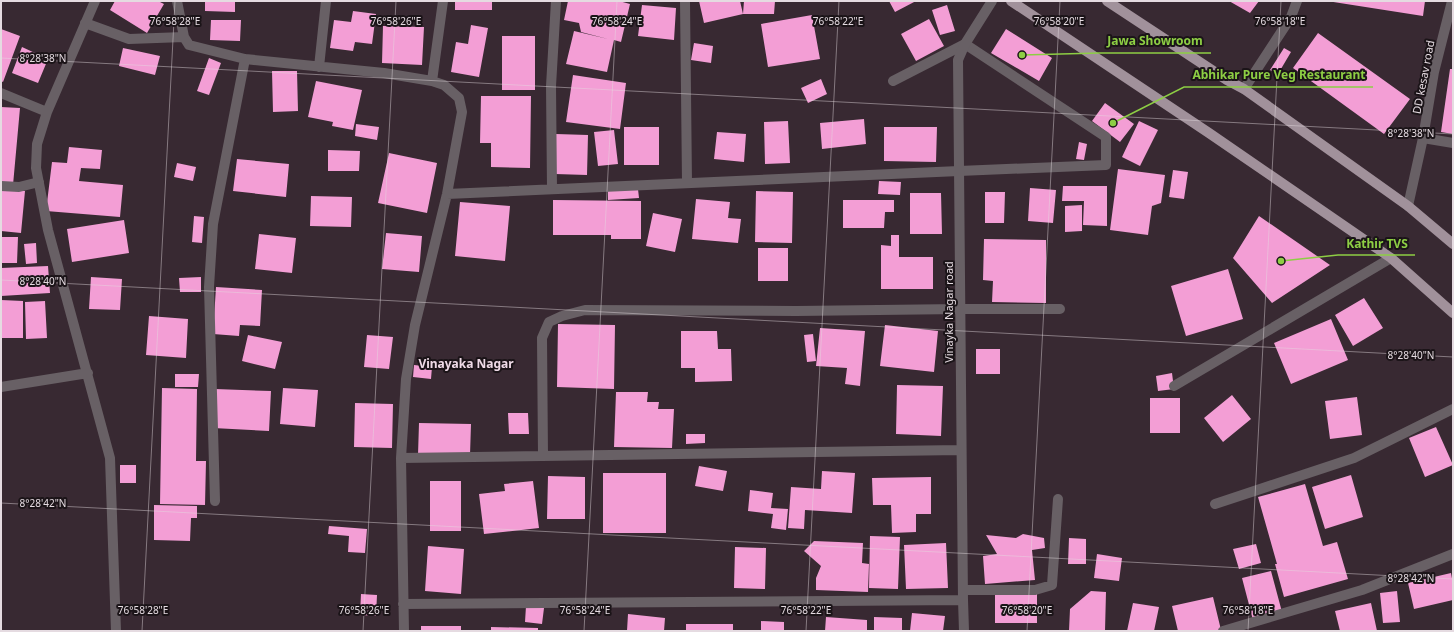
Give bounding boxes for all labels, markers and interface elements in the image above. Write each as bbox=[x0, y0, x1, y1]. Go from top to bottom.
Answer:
text: 76°58'28"E bbox=[150, 14, 200, 28]
text: 76°58'26"E bbox=[371, 14, 421, 28]
text: 76°58'24"E bbox=[592, 14, 642, 28]
text: 76°58'22"E bbox=[813, 14, 863, 28]
text: 76°58'20"E bbox=[1034, 14, 1084, 28]
text: 76°58'18"E bbox=[1255, 14, 1305, 28]
callout: Jawa Showroom bbox=[1099, 29, 1211, 53]
text: Jawa Showroom bbox=[1106, 32, 1203, 49]
street label: DD kesav road bbox=[1409, 39, 1437, 115]
text: 8°28'38"N bbox=[20, 51, 66, 65]
callout: Abhikar Pure Veg Restaurant bbox=[1184, 63, 1373, 87]
text: Abhikar Pure Veg Restaurant bbox=[1192, 66, 1366, 83]
text: 8°28'38"N bbox=[1388, 126, 1434, 140]
callout: Kathir TVS bbox=[1338, 231, 1415, 255]
text: Kathir TVS bbox=[1346, 235, 1408, 252]
street label: Vinayka Nagar road bbox=[941, 261, 956, 363]
text: 8°28'40"N bbox=[20, 274, 66, 288]
text: 8°28'40"N bbox=[1388, 348, 1434, 362]
district label: Vinayaka Nagar bbox=[418, 355, 514, 372]
text: 8°28'42"N bbox=[20, 496, 66, 510]
text: 8°28'42"N bbox=[1388, 571, 1434, 585]
text: 76°58'28"E bbox=[118, 603, 168, 617]
text: 76°58'26"E bbox=[339, 603, 389, 617]
text: 76°58'24"E bbox=[560, 603, 610, 617]
text: 76°58'22"E bbox=[781, 603, 831, 617]
text: 76°58'20"E bbox=[1002, 603, 1052, 617]
text: 76°58'18"E bbox=[1223, 603, 1273, 617]

